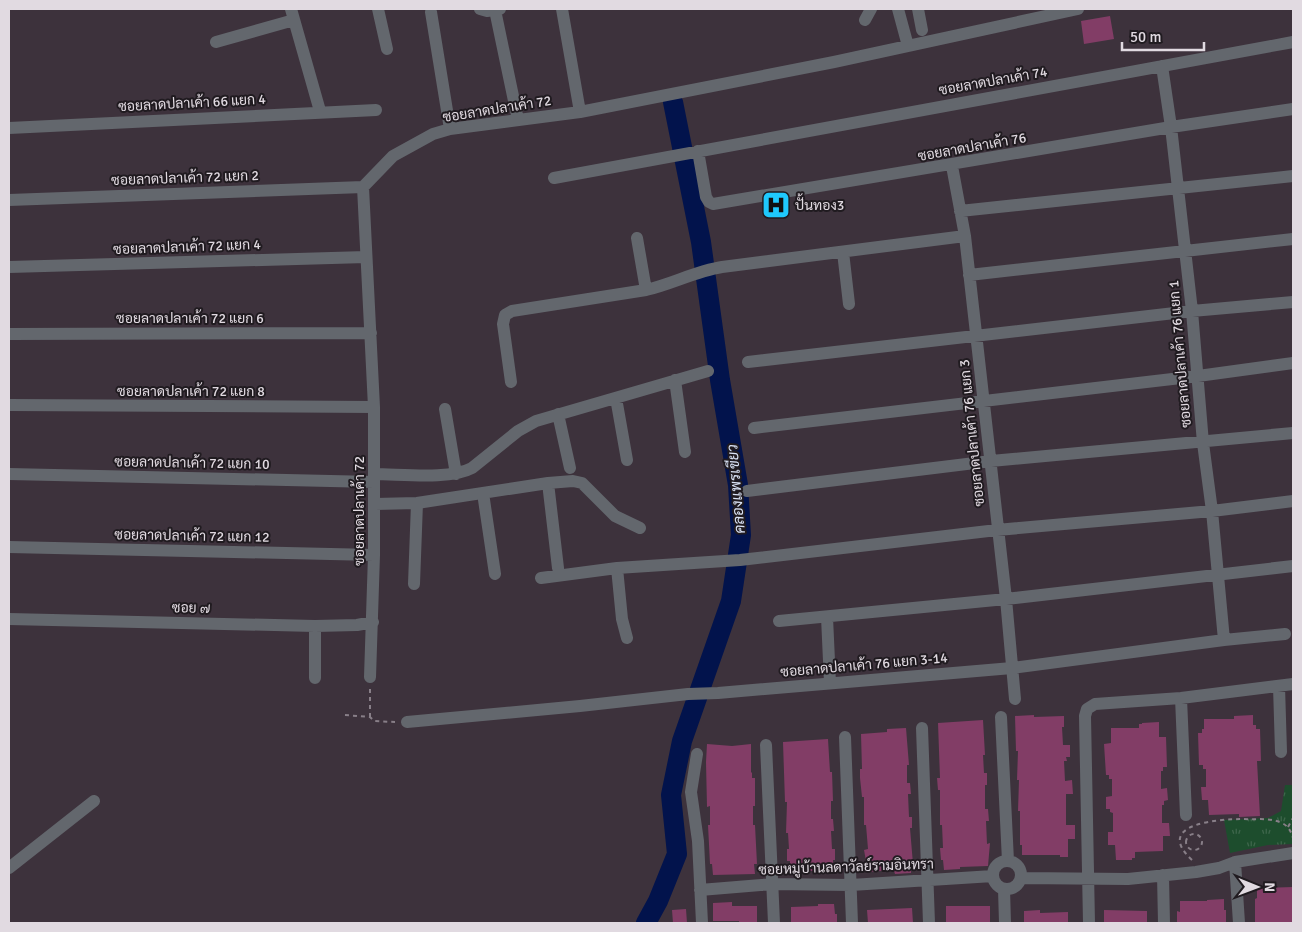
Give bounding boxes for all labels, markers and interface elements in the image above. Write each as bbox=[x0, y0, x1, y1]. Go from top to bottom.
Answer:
scale bar bbox=[1122, 20, 1204, 52]
text: 50 m bbox=[1130, 28, 1161, 46]
street label: ซอยลาดปลาเค้า 74 bbox=[937, 62, 1049, 99]
street label: ซอยลาดปลาเค้า 66 แยก 4 bbox=[118, 90, 267, 115]
street label: ซอยลาดปลาเค้า 72 bbox=[441, 91, 553, 126]
street label: ซอยลาดปลาเค้า 76 bbox=[916, 128, 1028, 165]
street label: ซอยลาดปลาเค้า 72 แยก 2 bbox=[111, 166, 259, 189]
hospital icon: ปั้นทอง3 bbox=[761, 190, 791, 220]
place label: ปั้นทอง3 bbox=[795, 193, 844, 214]
street label: ซอยลาดปลาเค้า 72 แยก 4 bbox=[113, 235, 262, 258]
street label: ซอยลาดปลาเค้า 76 แยก 1 bbox=[1164, 280, 1195, 428]
street label: ซอยลาดปลาเค้า 72 แยก 6 bbox=[116, 309, 264, 327]
street label: ซอยลาดปลาเค้า 76 แยก 3 bbox=[955, 359, 988, 507]
street label: ซอยลาดปลาเค้า 72 แยก 8 bbox=[117, 382, 265, 400]
water label: คลองแพรเขียว bbox=[722, 443, 749, 535]
street label: ซอยลาดปลาเค้า 72 แยก 10 bbox=[114, 452, 270, 473]
street label: ซอยลาดปลาเค้า 72 bbox=[350, 456, 368, 566]
street label: ซอยลาดปลาเค้า 72 แยก 12 bbox=[114, 525, 270, 546]
street label: ซอย ๗ bbox=[172, 599, 211, 617]
street label: ซอยลาดปลาเค้า 76 แยก 3-14 bbox=[780, 648, 949, 681]
street label: ซอยหมู่บ้านลดาวัลย์รามอินทรา bbox=[758, 854, 934, 880]
north arrow bbox=[1232, 862, 1282, 912]
text: N bbox=[1261, 882, 1278, 892]

